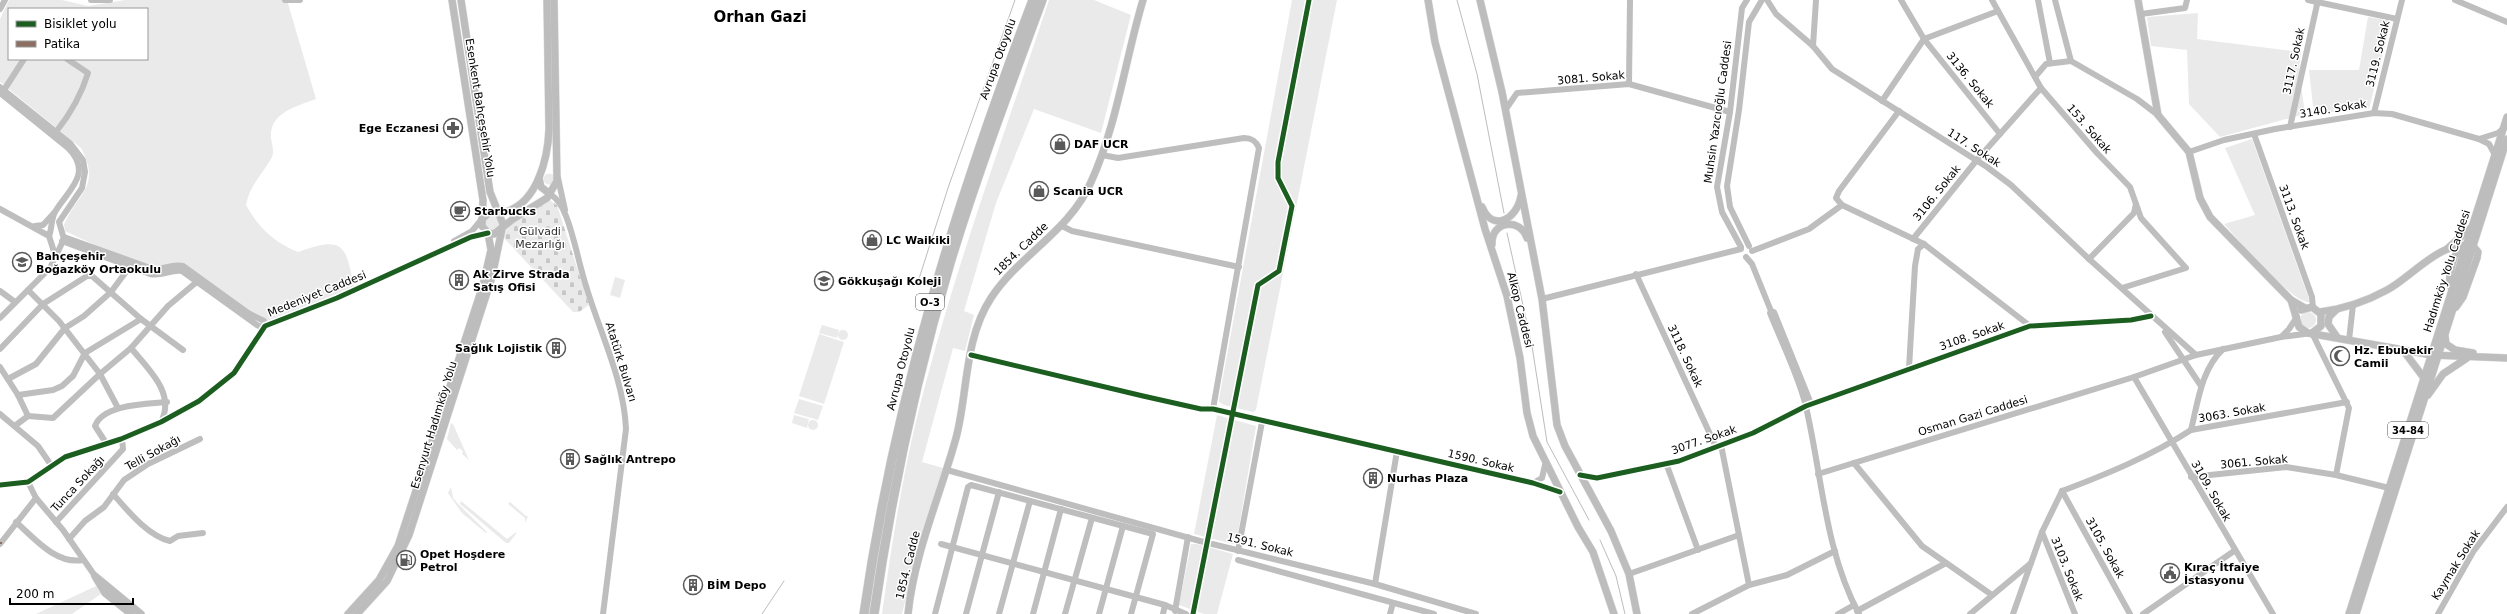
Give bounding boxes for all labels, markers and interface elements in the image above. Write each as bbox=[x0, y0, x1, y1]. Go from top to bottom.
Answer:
legend bbox=[8, 8, 148, 60]
district label: Orhan Gazi bbox=[713, 8, 807, 26]
text: Bisiklet yolu bbox=[44, 17, 117, 31]
street label: Avrupa Otoyolu bbox=[977, 17, 1019, 101]
street label: 3119. Sokak bbox=[2363, 19, 2393, 89]
street label: 3117. Sokak bbox=[2281, 26, 2308, 96]
text: Patika bbox=[44, 37, 80, 51]
street label: Esenkent Bahçeşehir Yolu bbox=[463, 38, 497, 178]
street label: Muhsin Yazıcıoğlu Caddesi bbox=[1702, 40, 1734, 184]
street label: 3136. Sokak bbox=[1944, 49, 1997, 111]
street label: 3081. Sokak bbox=[1557, 69, 1626, 87]
street label: 3140. Sokak bbox=[2298, 97, 2368, 121]
street label: 153. Sokak bbox=[2064, 102, 2114, 157]
pharmacy icon: Ege Eczanesi bbox=[442, 117, 464, 139]
place label: Ege Eczanesi bbox=[359, 122, 439, 135]
street label: 117. Sokak bbox=[1945, 126, 2004, 170]
shop icon: DAF UCR bbox=[1049, 133, 1071, 155]
place label: DAF UCR bbox=[1074, 138, 1129, 151]
street label: 3106. Sokak bbox=[1911, 162, 1964, 224]
shop icon: Scania UCR bbox=[1028, 180, 1050, 202]
street label: 3113. Sokak bbox=[2276, 183, 2312, 252]
place label: Scania UCR bbox=[1053, 185, 1124, 198]
cafe icon: Starbucks bbox=[449, 200, 471, 222]
place label: Starbucks bbox=[474, 205, 537, 218]
street label: Hadımköy Yolu Caddesi bbox=[2421, 208, 2473, 334]
street label: 1854. Cadde bbox=[991, 220, 1051, 278]
park label: Gülvadi Mezarlığı bbox=[515, 225, 565, 251]
shop icon: LC Waikiki bbox=[861, 229, 883, 251]
place label: LC Waikiki bbox=[886, 234, 950, 247]
place label: Bahçeşehir Boğazköy Ortaokulu bbox=[36, 250, 161, 276]
school or university icon: Bahçeşehir Boğazköy Ortaokulu bbox=[11, 251, 33, 273]
street label: Medeniyet Caddesi bbox=[266, 268, 368, 320]
place label: Ak Zirve Strada Satış Ofisi bbox=[473, 268, 570, 294]
building icon: Ak Zirve Strada Satış Ofisi bbox=[448, 269, 470, 291]
school or university icon: Gökkuşağı Koleji bbox=[813, 270, 835, 292]
street label: Alkop Caddesi bbox=[1504, 271, 1536, 349]
place label: Gökkuşağı Koleji bbox=[838, 275, 941, 288]
road number: O-3 bbox=[916, 294, 944, 310]
street label: 3108. Sokak bbox=[1938, 319, 2007, 353]
street label: Atatürk Bulvarı bbox=[603, 321, 639, 403]
street label: 3118. Sokak bbox=[1665, 322, 1706, 390]
street label: Avrupa Otoyolu bbox=[884, 326, 918, 412]
building icon: Sağlık Lojistik bbox=[545, 337, 567, 359]
place label: Sağlık Lojistik bbox=[455, 342, 543, 355]
place label: Hz. Ebubekir Camii bbox=[2354, 344, 2433, 370]
mosque icon: Hz. Ebubekir Camii bbox=[2329, 345, 2351, 367]
street label: Esenyurt Hadımköy Yolu bbox=[408, 360, 460, 490]
street label: Osman Gazi Caddesi bbox=[1917, 393, 2029, 439]
street label: 3063. Sokak bbox=[2197, 401, 2267, 425]
road number: 34-84 bbox=[2388, 422, 2428, 438]
street label: 3077. Sokak bbox=[1670, 423, 1739, 457]
street label: Telli Sokağı bbox=[122, 433, 183, 474]
street label: 1590. Sokak bbox=[1446, 447, 1516, 475]
building icon: Sağlık Antrepo bbox=[559, 448, 581, 470]
street label: Tunca Sokağı bbox=[48, 453, 107, 515]
place label: Sağlık Antrepo bbox=[584, 453, 676, 466]
street label: 3061. Sokak bbox=[2220, 453, 2289, 471]
street label: 3109. Sokak bbox=[2188, 458, 2234, 524]
building icon: Nurhas Plaza bbox=[1362, 467, 1384, 489]
place label: Nurhas Plaza bbox=[1387, 472, 1468, 485]
street label: 3105. Sokak bbox=[2083, 515, 2127, 581]
street label: Kaymak Sokak bbox=[2429, 527, 2483, 603]
street label: 1854. Cadde bbox=[893, 529, 923, 601]
street label: 1591. Sokak bbox=[1225, 530, 1295, 560]
street label: 3103. Sokak bbox=[2048, 535, 2086, 604]
place label: Opet Hoşdere Petrol bbox=[420, 548, 505, 574]
fuel station icon: Opet Hoşdere Petrol bbox=[395, 549, 417, 571]
place label: Kıraç İtfaiye İstasyonu bbox=[2184, 560, 2259, 587]
public building icon: Kıraç İtfaiye İstasyonu bbox=[2159, 562, 2181, 584]
building icon: BİM Depo bbox=[682, 574, 704, 596]
place label: BİM Depo bbox=[707, 578, 767, 592]
scale bar bbox=[10, 580, 133, 606]
text: 200 m bbox=[16, 587, 54, 601]

